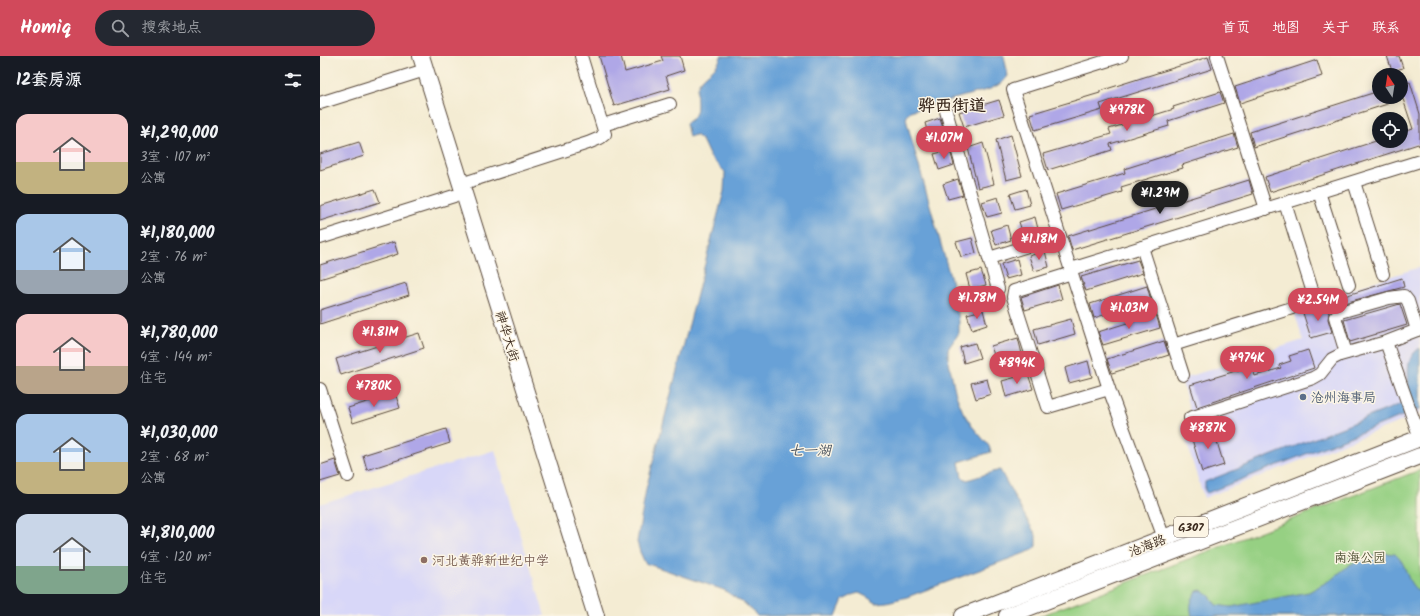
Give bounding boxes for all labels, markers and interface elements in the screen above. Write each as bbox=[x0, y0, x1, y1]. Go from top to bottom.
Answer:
search box bbox=[95, 10, 375, 46]
text: Homiq bbox=[20, 13, 71, 43]
text: 搜索地点 bbox=[141, 16, 201, 40]
icon: search bbox=[109, 17, 131, 39]
text: 首页 bbox=[1222, 17, 1250, 39]
text: 地图 bbox=[1272, 17, 1300, 39]
text: 关于 bbox=[1322, 17, 1350, 39]
text: 联系 bbox=[1372, 17, 1400, 39]
text: 12套房源 bbox=[16, 67, 82, 94]
north arrow bbox=[1372, 68, 1408, 104]
map controls bbox=[1372, 68, 1408, 148]
icon: filters bbox=[282, 69, 304, 91]
district label: 骅西街道 bbox=[918, 93, 986, 120]
pin: ¥978K bbox=[1099, 98, 1155, 132]
text: ¥978K bbox=[1109, 100, 1145, 121]
button: locate bbox=[1372, 112, 1408, 148]
text: ¥1,290,000 bbox=[140, 120, 218, 147]
pin: ¥1.07M bbox=[911, 126, 977, 160]
text: ¥1.07M bbox=[925, 128, 963, 149]
icon: home bbox=[48, 130, 96, 178]
text: 3室 · 107 m² bbox=[140, 147, 210, 168]
text: 公寓 bbox=[140, 168, 166, 189]
pin: ¥1.29M bbox=[1127, 181, 1193, 215]
text: ¥1.29M bbox=[1141, 183, 1180, 204]
text: ¥1,180,000 bbox=[140, 220, 215, 247]
pin: ¥1.18M bbox=[1006, 227, 1072, 261]
text: ¥1.18M bbox=[1021, 229, 1057, 250]
icon: home bbox=[48, 230, 96, 278]
text: 2室 · 76 m² bbox=[140, 247, 207, 268]
text: 公寓 bbox=[140, 268, 166, 289]
pin: ¥1.78M bbox=[944, 286, 1010, 320]
text: ¥1.78M bbox=[958, 288, 996, 309]
pin: ¥2.54M bbox=[1285, 288, 1351, 322]
text: ¥2.54M bbox=[1297, 290, 1339, 311]
pin: ¥1.03M bbox=[1096, 296, 1162, 330]
text: ¥1.03M bbox=[1110, 298, 1148, 319]
street label: 神华大街 bbox=[489, 308, 524, 364]
text: ¥1,780,000 bbox=[140, 320, 217, 347]
pin: ¥1.81M bbox=[347, 320, 413, 354]
text: ¥1.81M bbox=[362, 322, 398, 343]
icon: home bbox=[48, 330, 96, 378]
pin: ¥974K bbox=[1219, 346, 1275, 380]
text: 4室 · 144 m² bbox=[140, 347, 212, 368]
text: ¥974K bbox=[1229, 348, 1265, 369]
pin: ¥894K bbox=[989, 351, 1045, 385]
text: ¥894K bbox=[998, 353, 1036, 374]
text: 住宅 bbox=[140, 368, 166, 389]
pin: ¥780K bbox=[346, 374, 402, 408]
text: ¥780K bbox=[356, 376, 392, 397]
place label: 沧州海事局 bbox=[1311, 388, 1376, 409]
marker: 沧州海事局 bbox=[1298, 392, 1308, 402]
pin: ¥887K bbox=[1180, 416, 1236, 450]
text: ¥887K bbox=[1189, 418, 1227, 439]
text: ¥1,030,000 bbox=[140, 420, 217, 447]
icon: home bbox=[48, 430, 96, 478]
water label: 七一湖 bbox=[789, 440, 833, 462]
text: 2室 · 68 m² bbox=[140, 447, 209, 468]
text: 公寓 bbox=[140, 468, 166, 489]
road number: G307 bbox=[1174, 517, 1208, 537]
text: ¥1,810,000 bbox=[140, 520, 215, 547]
icon: home bbox=[48, 530, 96, 578]
street label: 沧海路 bbox=[1126, 530, 1170, 563]
text: 4室 · 120 m² bbox=[140, 547, 211, 568]
park label: 南海公园 bbox=[1334, 548, 1386, 569]
place label: 河北黄骅新世纪中学 bbox=[432, 551, 549, 572]
marker: 河北黄骅新世纪中学 bbox=[419, 555, 429, 565]
text: 住宅 bbox=[140, 568, 166, 589]

